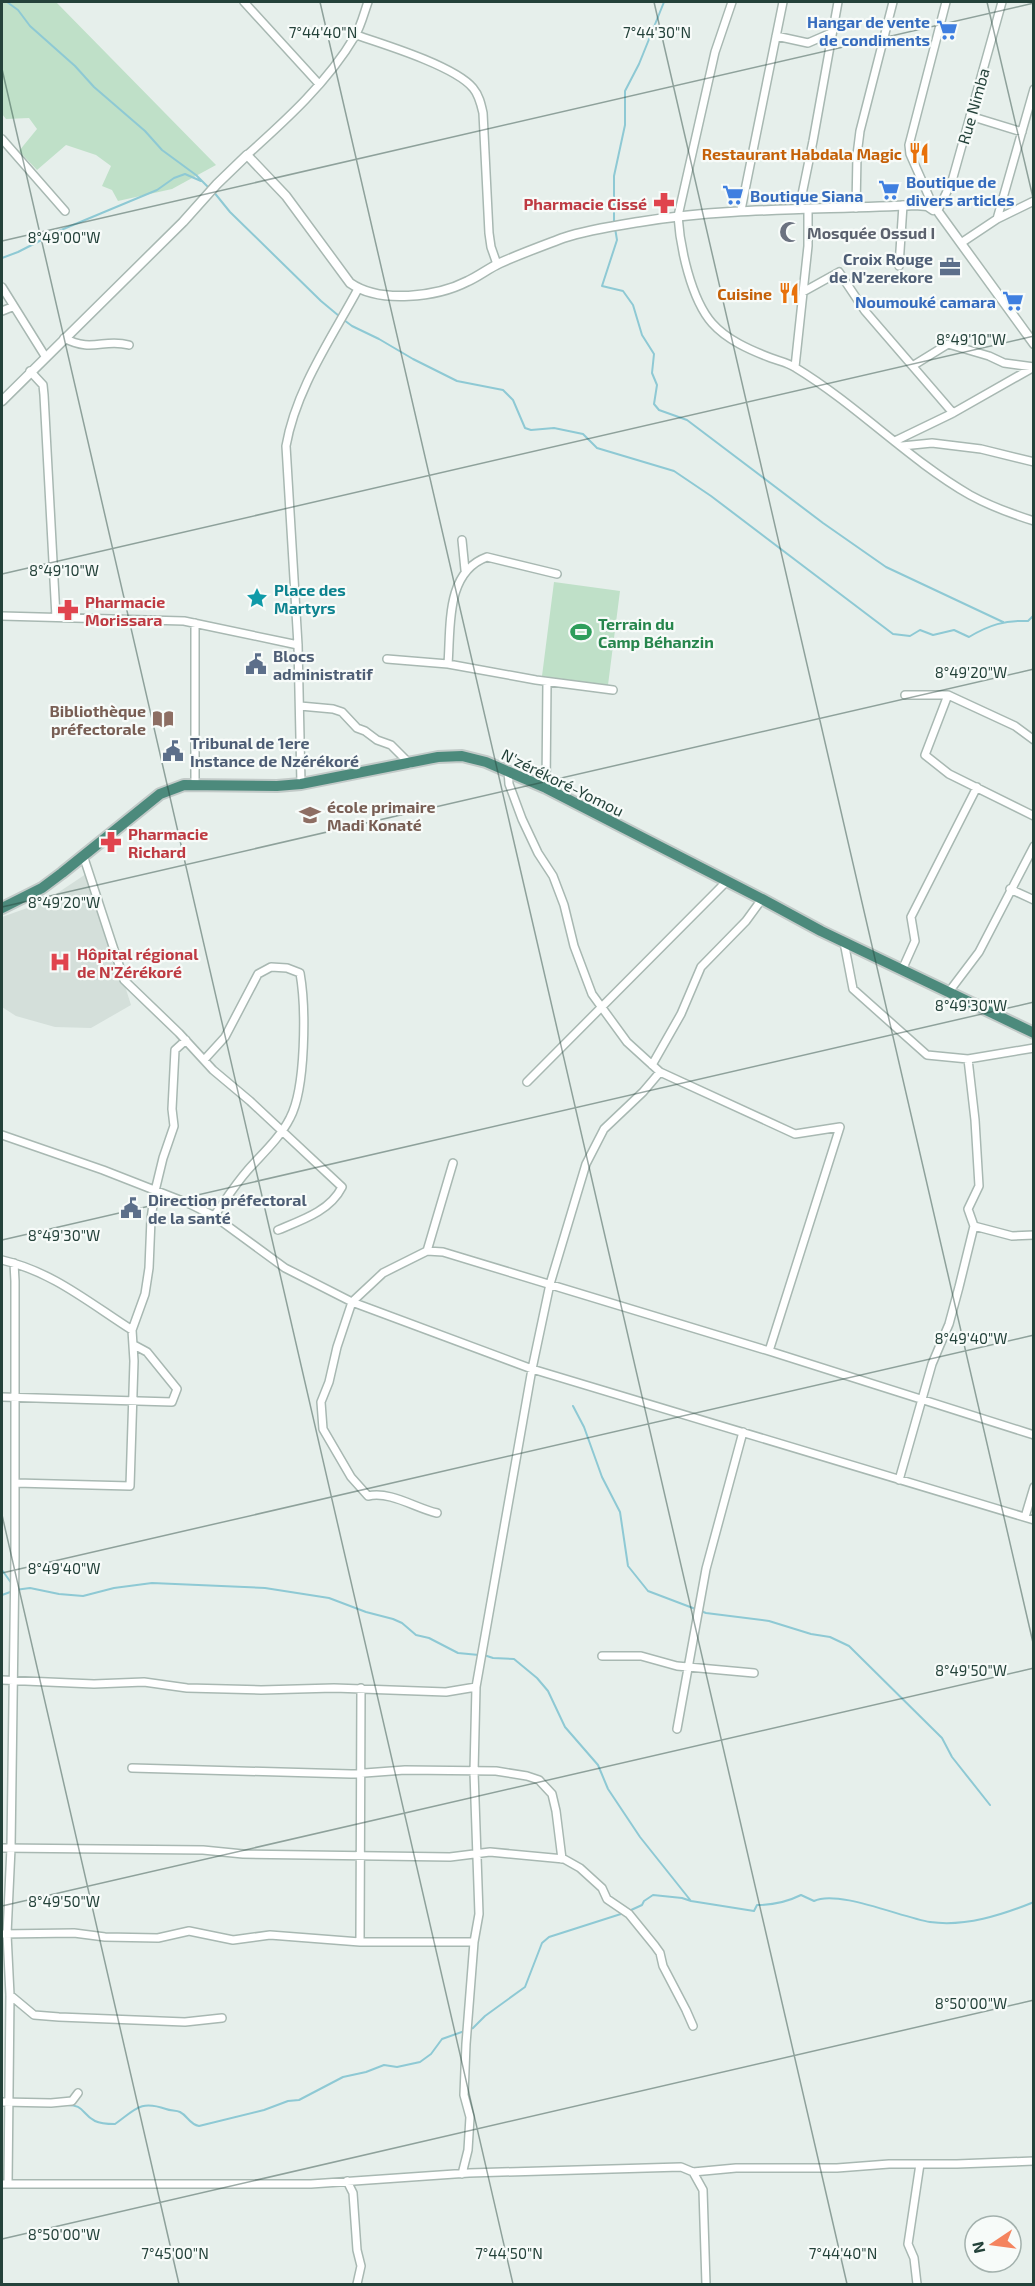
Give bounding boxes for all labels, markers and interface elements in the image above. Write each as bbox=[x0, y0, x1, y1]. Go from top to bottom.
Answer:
place label: Hangar de vente de condiments bbox=[807, 12, 930, 49]
supermarket icon: Hangar de vente de condiments bbox=[935, 18, 959, 42]
text: 7°44'40"N bbox=[289, 23, 357, 41]
text: 7°44'30"N bbox=[623, 23, 691, 41]
street label: Rue Nimba bbox=[953, 66, 993, 146]
restaurant icon: Restaurant Habdala Magic bbox=[907, 141, 931, 165]
place label: Restaurant Habdala Magic bbox=[702, 144, 902, 163]
place label: Boutique de divers articles bbox=[906, 172, 1015, 209]
supermarket icon: Boutique de divers articles bbox=[877, 178, 901, 202]
supermarket icon: Boutique Siana bbox=[721, 183, 745, 207]
place label: Boutique Siana bbox=[750, 186, 863, 205]
pharmacy icon: Pharmacie Cissé bbox=[652, 191, 676, 215]
place label: Pharmacie Cissé bbox=[523, 194, 647, 213]
mosque icon: Mosquée Ossud I bbox=[778, 220, 802, 244]
place label: Mosquée Ossud I bbox=[807, 223, 935, 242]
text: 8°49'00"W bbox=[27, 228, 101, 246]
place label: Croix Rouge de N'zerekore bbox=[829, 249, 933, 286]
office icon: Croix Rouge de N'zerekore bbox=[938, 255, 962, 279]
restaurant icon: Cuisine bbox=[777, 281, 801, 305]
place label: Cuisine bbox=[717, 284, 772, 303]
supermarket icon: Noumouké camara bbox=[1001, 289, 1025, 313]
place label: Noumouké camara bbox=[855, 292, 996, 311]
text: 8°49'10"W bbox=[936, 330, 1006, 348]
text: 8°49'10"W bbox=[29, 561, 99, 579]
place label: Place des Martyrs bbox=[274, 580, 346, 618]
place icon: Place des Martyrs bbox=[245, 586, 269, 610]
place label: Pharmacie Morissara bbox=[85, 592, 165, 629]
pharmacy icon: Pharmacie Morissara bbox=[56, 598, 80, 622]
place label: Terrain du Camp Béhanzin bbox=[598, 614, 714, 651]
sports icon: Terrain du Camp Béhanzin bbox=[569, 620, 593, 644]
place label: Blocs administratif bbox=[273, 646, 373, 683]
public building icon: Blocs administratif bbox=[244, 652, 268, 676]
text: 8°49'20"W bbox=[935, 663, 1007, 681]
place label: Bibliothèque préfectorale bbox=[50, 701, 146, 738]
library icon: Bibliothèque préfectorale bbox=[151, 707, 175, 731]
place label: Tribunal de 1ere Instance de Nzérékoré bbox=[190, 733, 359, 770]
public building icon: Tribunal de 1ere Instance de Nzérékoré bbox=[161, 739, 185, 763]
street label: N'zérékoré-Yomou bbox=[499, 744, 627, 820]
place label: école primaire Madi Konaté bbox=[327, 797, 435, 834]
school or university icon: école primaire Madi Konaté bbox=[298, 803, 322, 827]
place label: Pharmacie Richard bbox=[128, 824, 208, 861]
pharmacy icon: Pharmacie Richard bbox=[99, 830, 123, 854]
text: 8°49'20"W bbox=[28, 893, 100, 911]
place label: Hôpital régional de N'Zérékoré bbox=[77, 944, 199, 981]
hospital icon: Hôpital régional de N'Zérékoré bbox=[48, 950, 72, 974]
text: 8°49'30"W bbox=[935, 996, 1007, 1014]
place label: Direction préfectoral de la santé bbox=[148, 1190, 307, 1227]
public building icon: Direction préfectoral de la santé bbox=[119, 1196, 143, 1220]
text: 8°49'30"W bbox=[28, 1226, 100, 1244]
text: 8°49'40"W bbox=[935, 1329, 1007, 1347]
text: 8°49'40"W bbox=[28, 1559, 100, 1577]
text: 8°49'50"W bbox=[935, 1661, 1007, 1679]
text: 8°49'50"W bbox=[28, 1892, 100, 1910]
text: 8°50'00"W bbox=[935, 1994, 1007, 2012]
north arrow bbox=[963, 2214, 1023, 2274]
text: 8°50'00"W bbox=[28, 2225, 100, 2243]
text: N bbox=[967, 2240, 988, 2255]
text: 7°45'00"N bbox=[141, 2244, 209, 2262]
text: 7°44'50"N bbox=[475, 2244, 543, 2262]
text: 7°44'40"N bbox=[809, 2244, 877, 2262]

